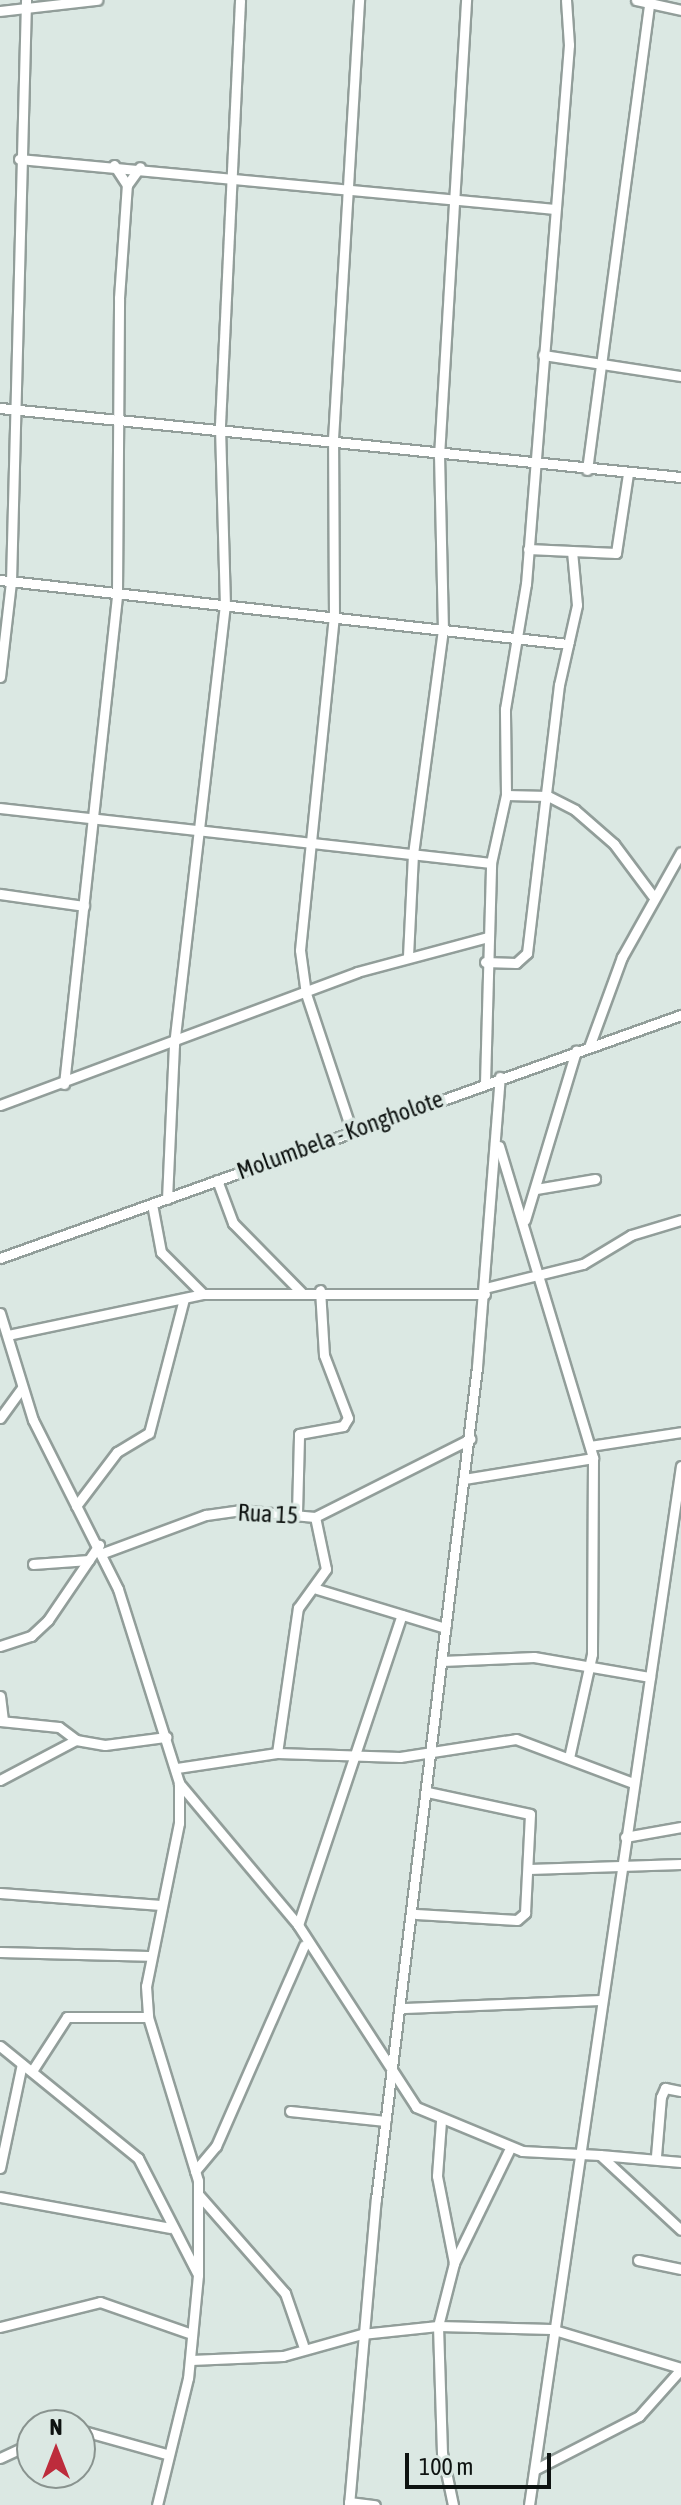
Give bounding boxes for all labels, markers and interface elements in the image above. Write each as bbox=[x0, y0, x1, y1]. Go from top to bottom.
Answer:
street label: Molumbela - Kongholote bbox=[233, 1084, 447, 1186]
street label: Rua 15 bbox=[237, 1498, 299, 1530]
north arrow bbox=[16, 2409, 96, 2489]
text: N bbox=[50, 2414, 62, 2440]
scale bar bbox=[409, 2437, 555, 2487]
text: 100 m bbox=[419, 2453, 473, 2480]

